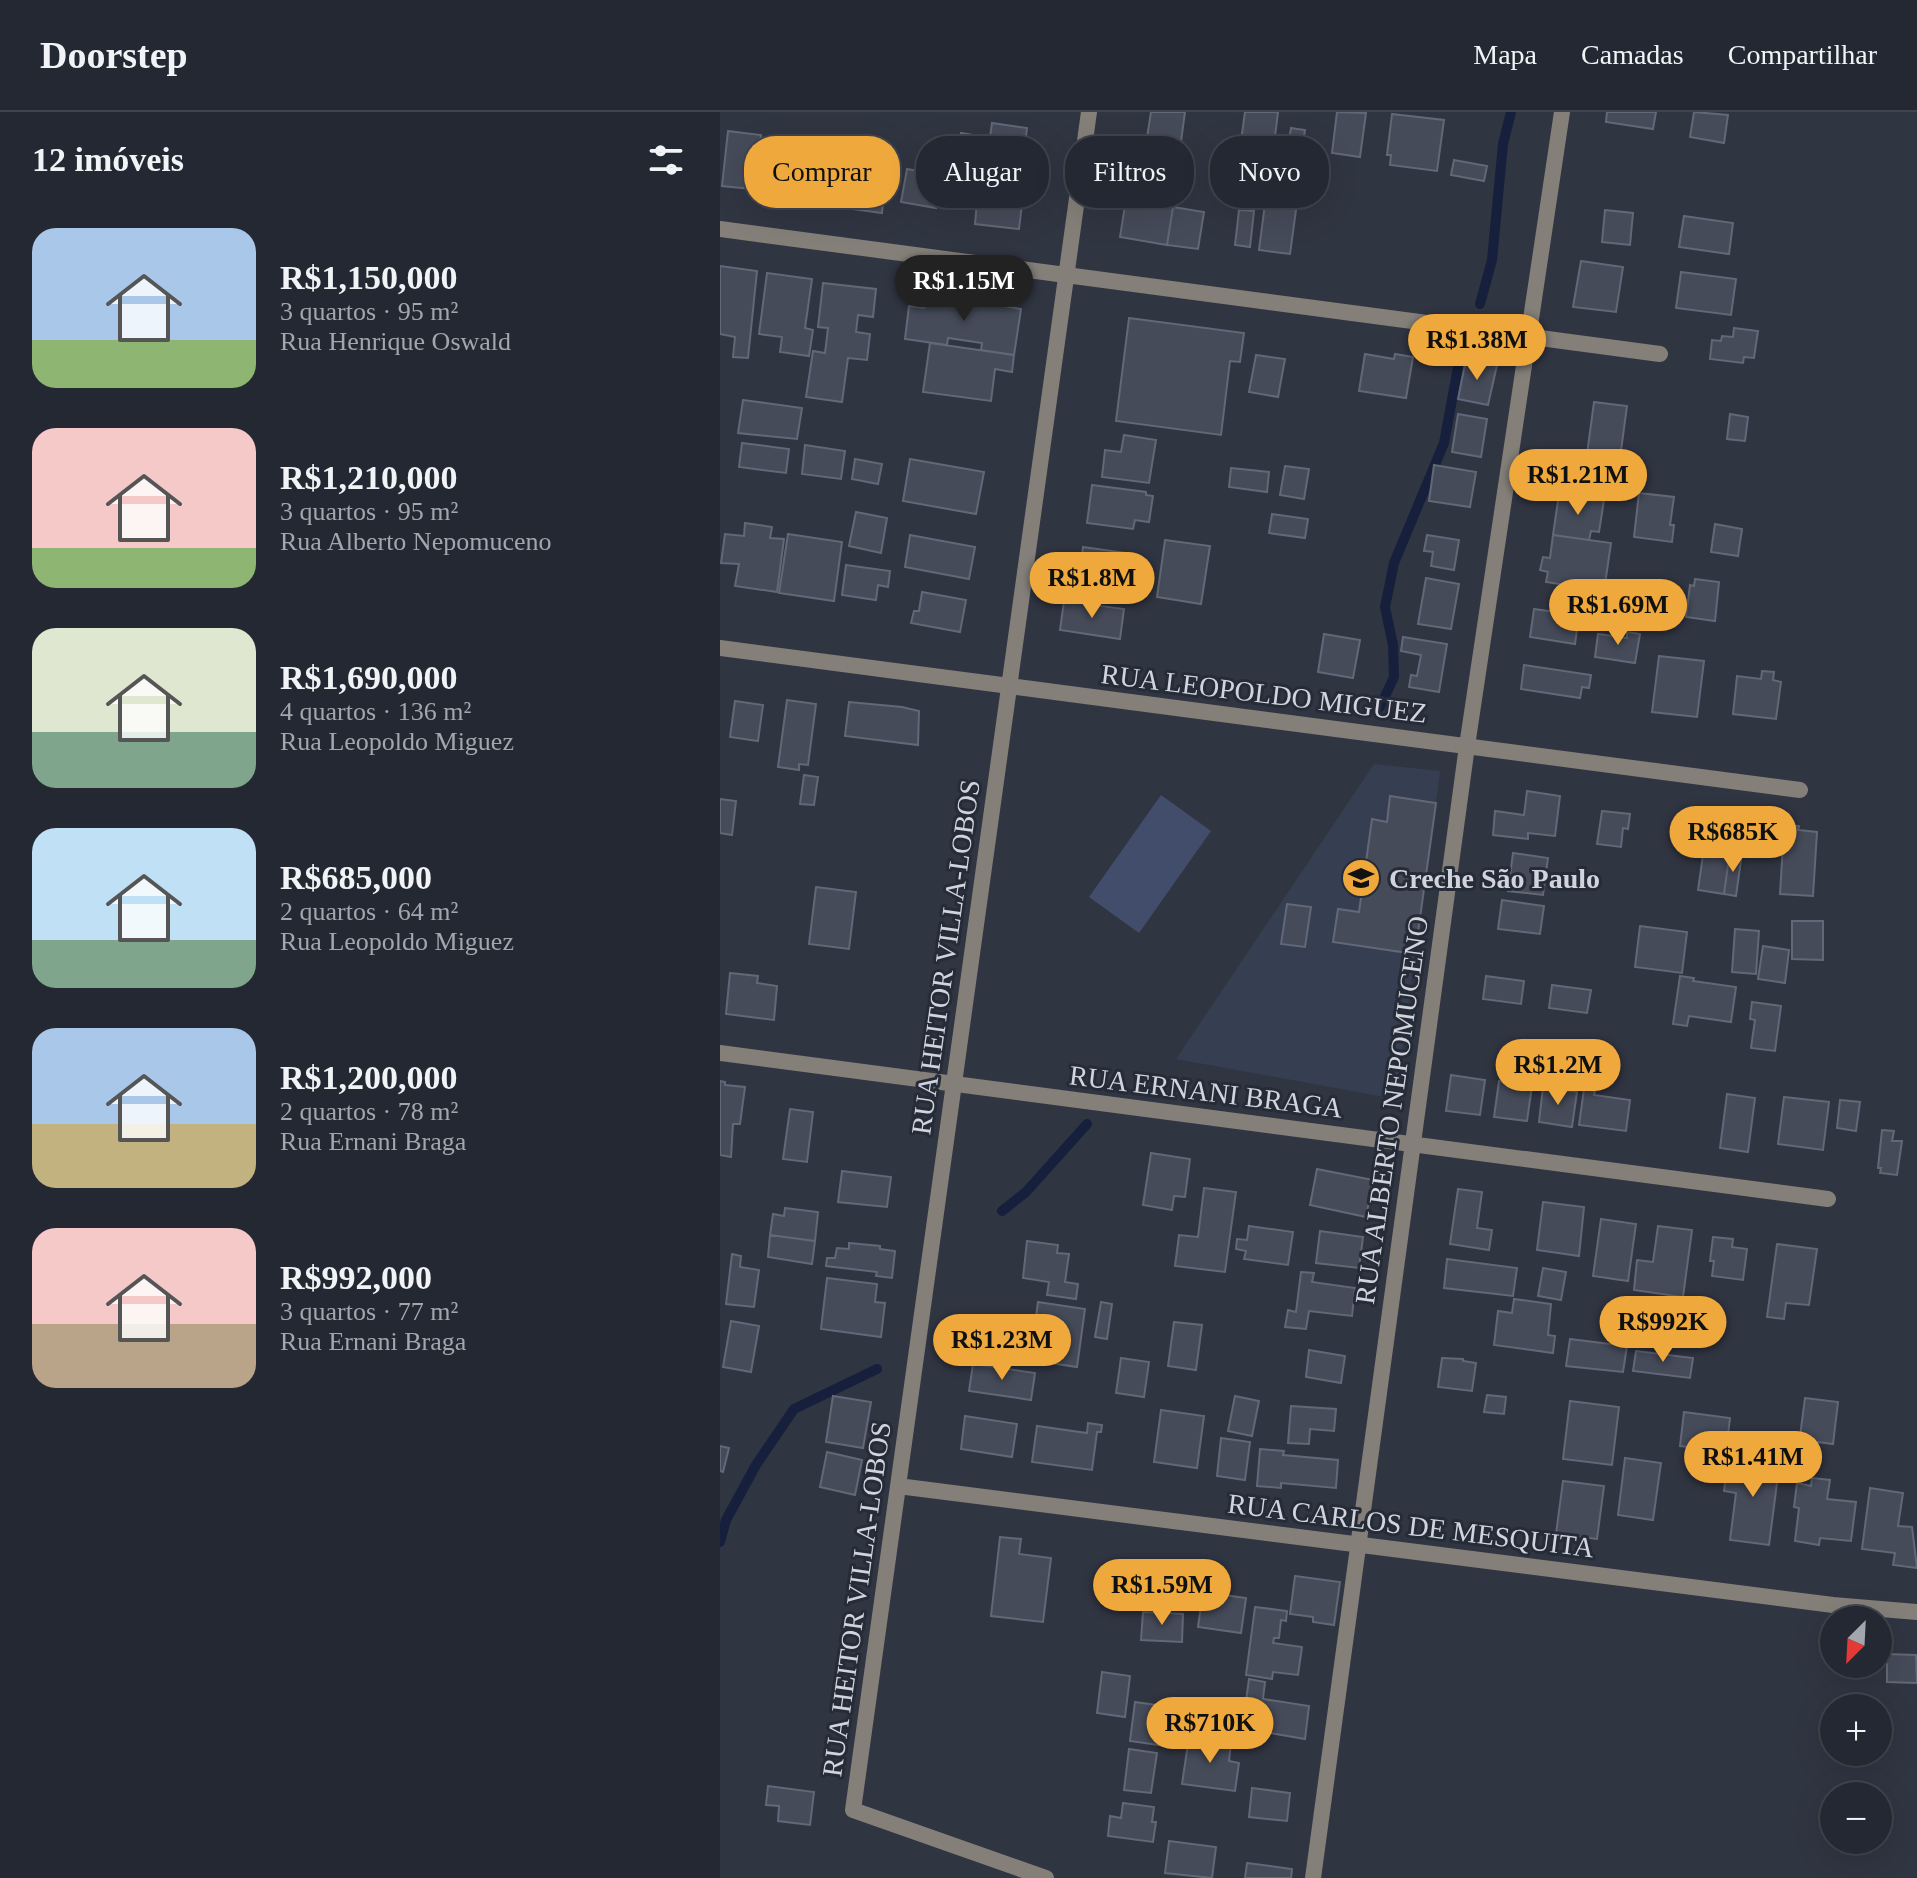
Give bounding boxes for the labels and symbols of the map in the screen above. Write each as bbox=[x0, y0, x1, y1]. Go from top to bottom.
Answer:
pin: R$1.15M bbox=[890, 255, 1038, 323]
pin: R$1.38M bbox=[1403, 314, 1551, 382]
pin: R$1.21M bbox=[1504, 449, 1652, 517]
pin: R$1.8M bbox=[1027, 552, 1157, 620]
pin: R$1.69M bbox=[1544, 579, 1692, 647]
street label: RUA LEOPOLDO MIGUEZ bbox=[1099, 658, 1429, 729]
street label: RUA HEITOR VILLA-LOBOS bbox=[905, 777, 986, 1137]
pin: R$685K bbox=[1668, 806, 1798, 874]
school or university icon: Creche São Paulo bbox=[1340, 857, 1382, 899]
place label: Creche São Paulo bbox=[1389, 863, 1600, 894]
street label: RUA ALBERTO NEPOMUCENO bbox=[1349, 914, 1434, 1306]
pin: R$1.2M bbox=[1493, 1039, 1623, 1107]
street label: RUA ERNANI BRAGA bbox=[1067, 1059, 1345, 1124]
pin: R$992K bbox=[1598, 1296, 1728, 1364]
pin: R$1.23M bbox=[928, 1314, 1076, 1382]
street label: RUA HEITOR VILLA-LOBOS bbox=[816, 1419, 897, 1779]
pin: R$1.41M bbox=[1679, 1431, 1827, 1499]
street label: RUA CARLOS DE MESQUITA bbox=[1226, 1488, 1597, 1563]
pin: R$1.59M bbox=[1088, 1559, 1236, 1627]
north arrow bbox=[1820, 1606, 1892, 1678]
pin: R$710K bbox=[1145, 1697, 1275, 1765]

